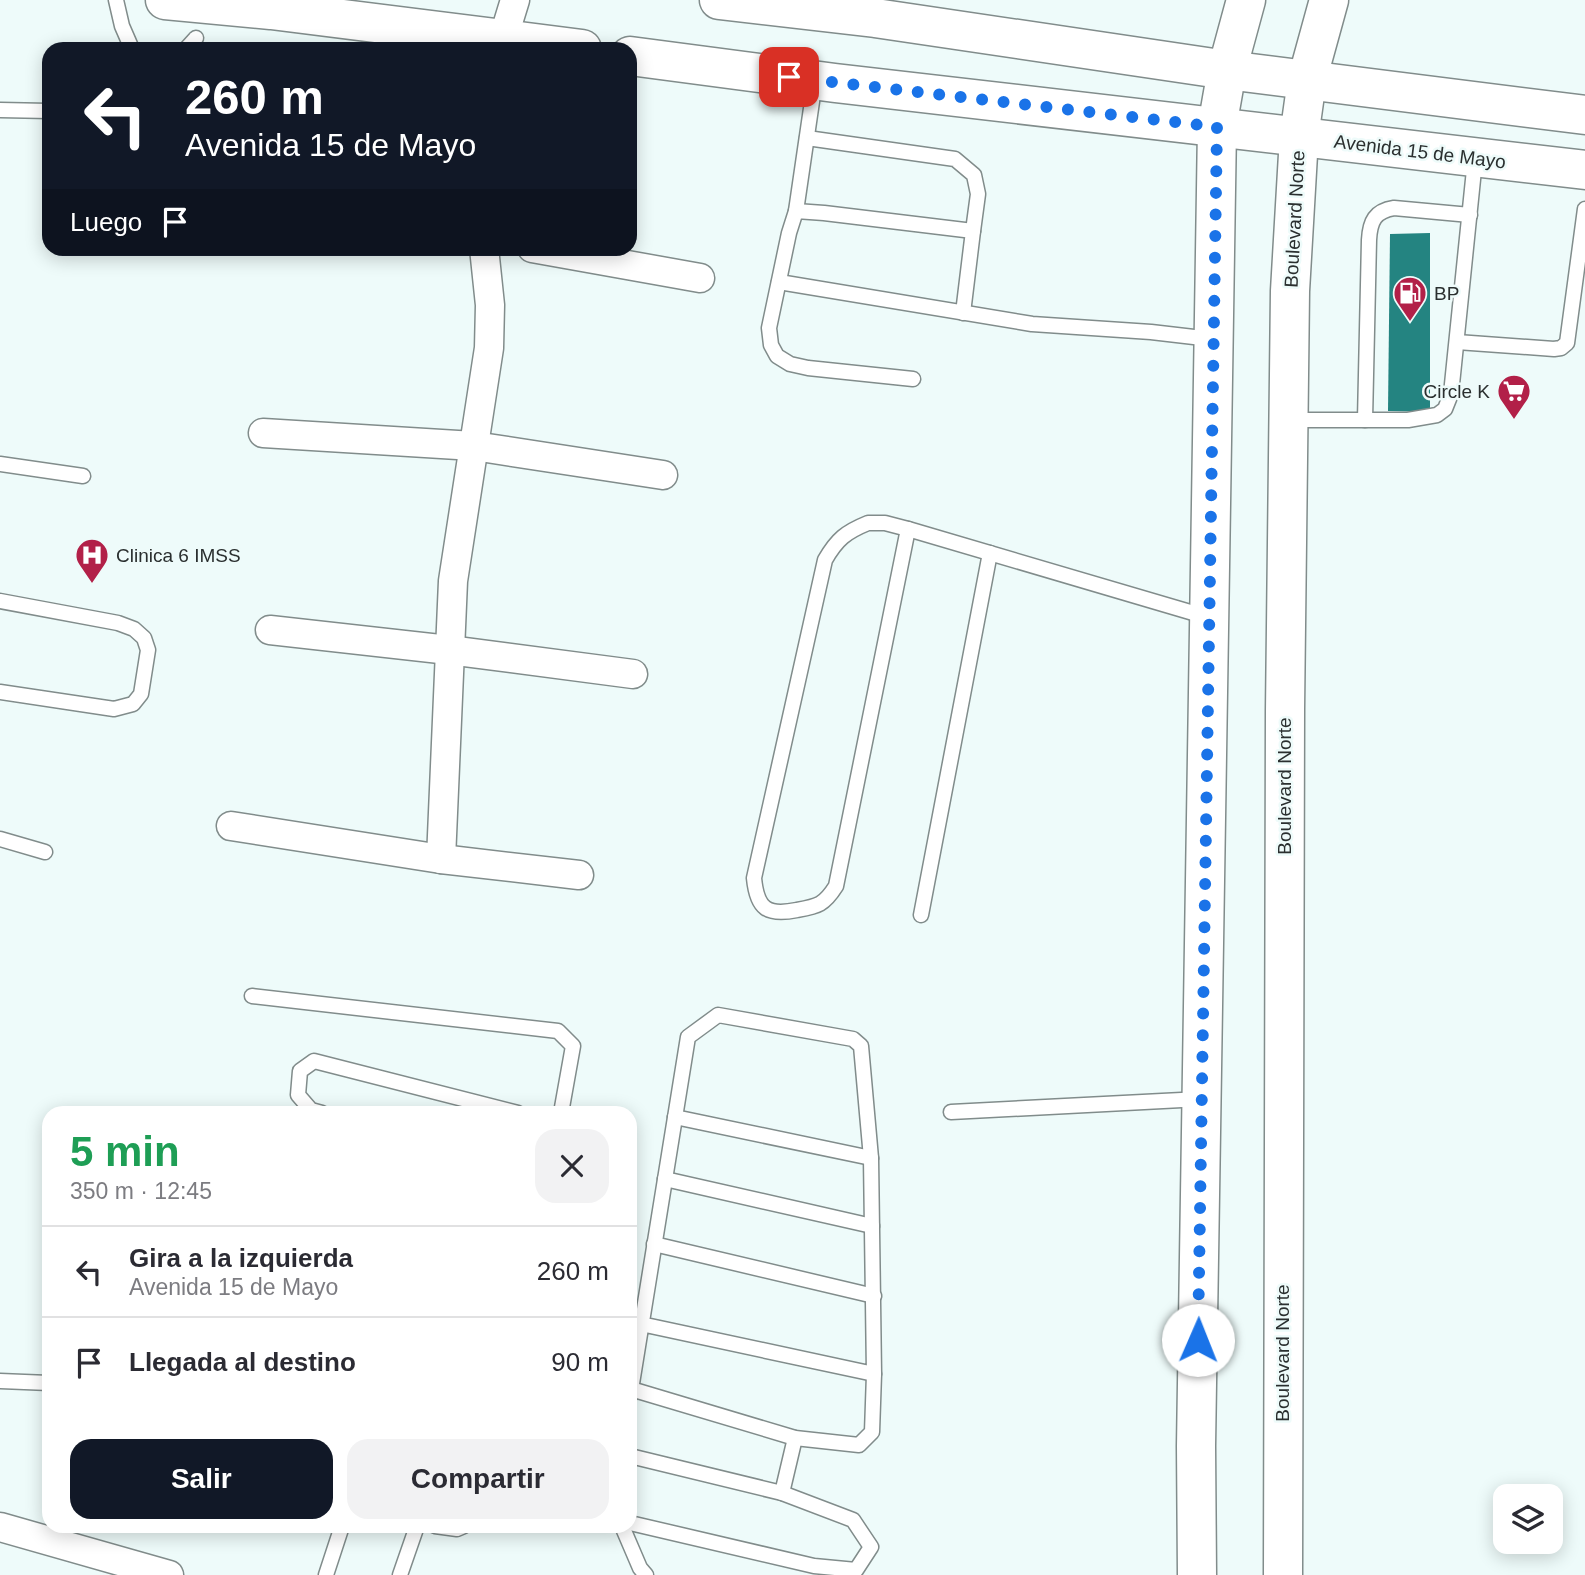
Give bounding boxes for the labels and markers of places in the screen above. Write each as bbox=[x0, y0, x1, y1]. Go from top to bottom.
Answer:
pin bbox=[759, 47, 819, 107]
fuel station icon: BP bbox=[1391, 274, 1429, 323]
place label: BP bbox=[1434, 283, 1459, 304]
supermarket icon: Circle K bbox=[1495, 372, 1533, 421]
place label: Circle K bbox=[1423, 381, 1490, 402]
hospital icon: Clinica 6 IMSS bbox=[73, 536, 111, 585]
place label: Clinica 6 IMSS bbox=[116, 545, 241, 566]

